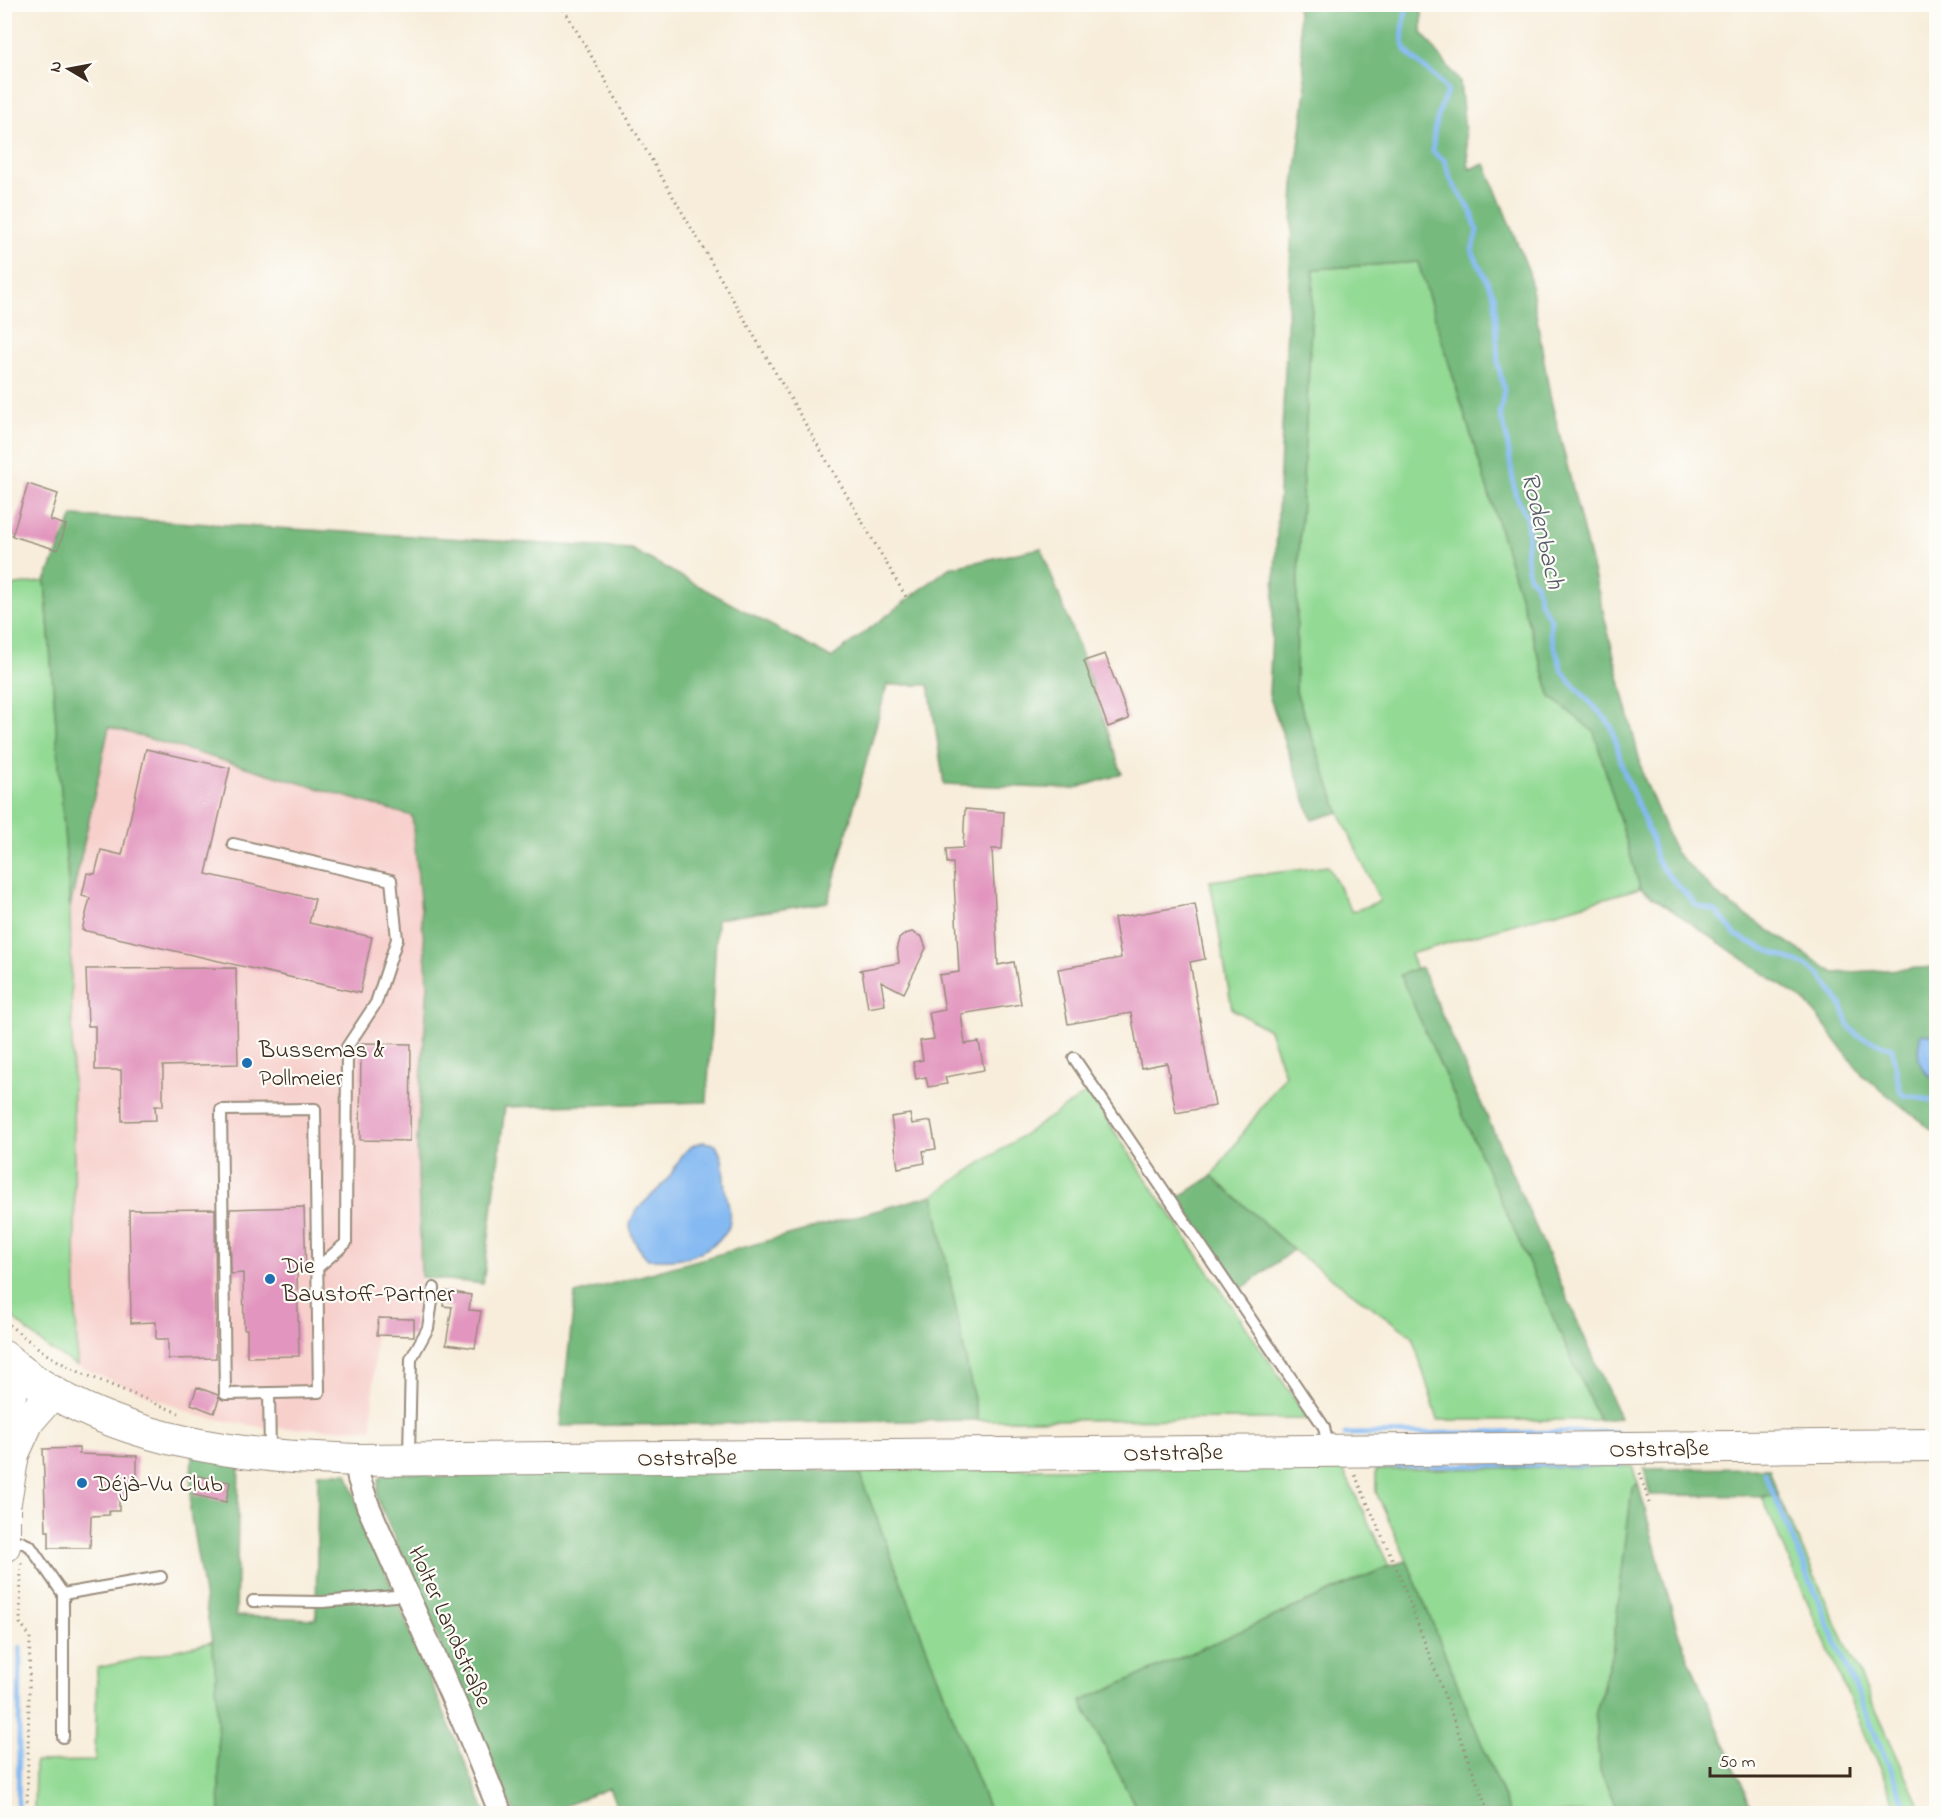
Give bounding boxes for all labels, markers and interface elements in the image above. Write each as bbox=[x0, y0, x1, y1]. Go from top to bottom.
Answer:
north arrow bbox=[39, 39, 99, 99]
text: N bbox=[43, 59, 69, 74]
water label: Rodenbach bbox=[1509, 469, 1573, 593]
place label: Bussemas & Pollmeier bbox=[258, 1034, 385, 1097]
marker: Bussemas & Pollmeier bbox=[240, 1056, 254, 1070]
place label: Die Baustoff-Partner bbox=[281, 1250, 455, 1313]
marker: Die Baustoff-Partner bbox=[263, 1272, 277, 1286]
street label: Oststraße bbox=[1609, 1432, 1710, 1469]
street label: Oststraße bbox=[1123, 1436, 1224, 1473]
street label: Oststraße bbox=[637, 1441, 738, 1478]
place label: Déjà-Vu Club bbox=[93, 1468, 223, 1503]
marker: Déjà-Vu Club bbox=[75, 1476, 89, 1490]
street label: Holter Landstraße bbox=[398, 1541, 500, 1713]
scale bar bbox=[1710, 1740, 1850, 1778]
text: 50 m bbox=[1719, 1750, 1756, 1776]

